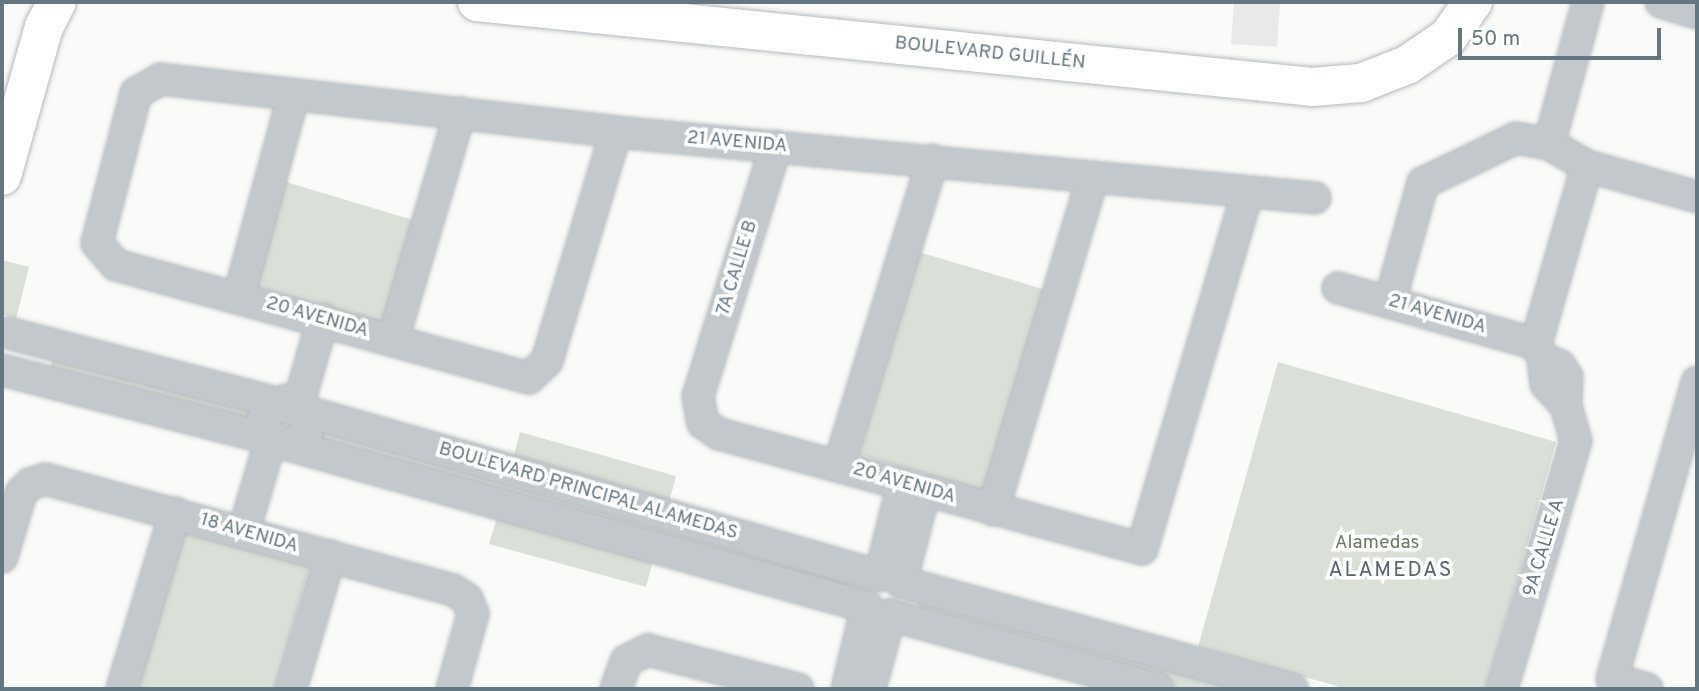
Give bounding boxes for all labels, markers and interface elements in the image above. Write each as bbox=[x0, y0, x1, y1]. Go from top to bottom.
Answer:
scale bar bbox=[1461, 14, 1664, 58]
text: 50 m bbox=[1471, 26, 1520, 53]
street label: BOULEVARD GUILLÉN bbox=[893, 33, 1087, 75]
street label: 21 AVENIDA bbox=[686, 127, 788, 159]
street label: 7A CALLE B bbox=[713, 217, 763, 319]
street label: 21 AVENIDA bbox=[1385, 290, 1489, 340]
street label: 20 AVENIDA bbox=[263, 292, 371, 344]
street label: BOULEVARD PRINCIPAL ALAMEDAS bbox=[435, 438, 741, 546]
street label: 20 AVENIDA bbox=[850, 458, 958, 510]
street label: 9A CALLE A bbox=[1519, 496, 1571, 600]
street label: 18 AVENIDA bbox=[197, 509, 301, 559]
park label: Alamedas bbox=[1335, 533, 1419, 555]
district label: ALAMEDAS bbox=[1330, 558, 1452, 584]

